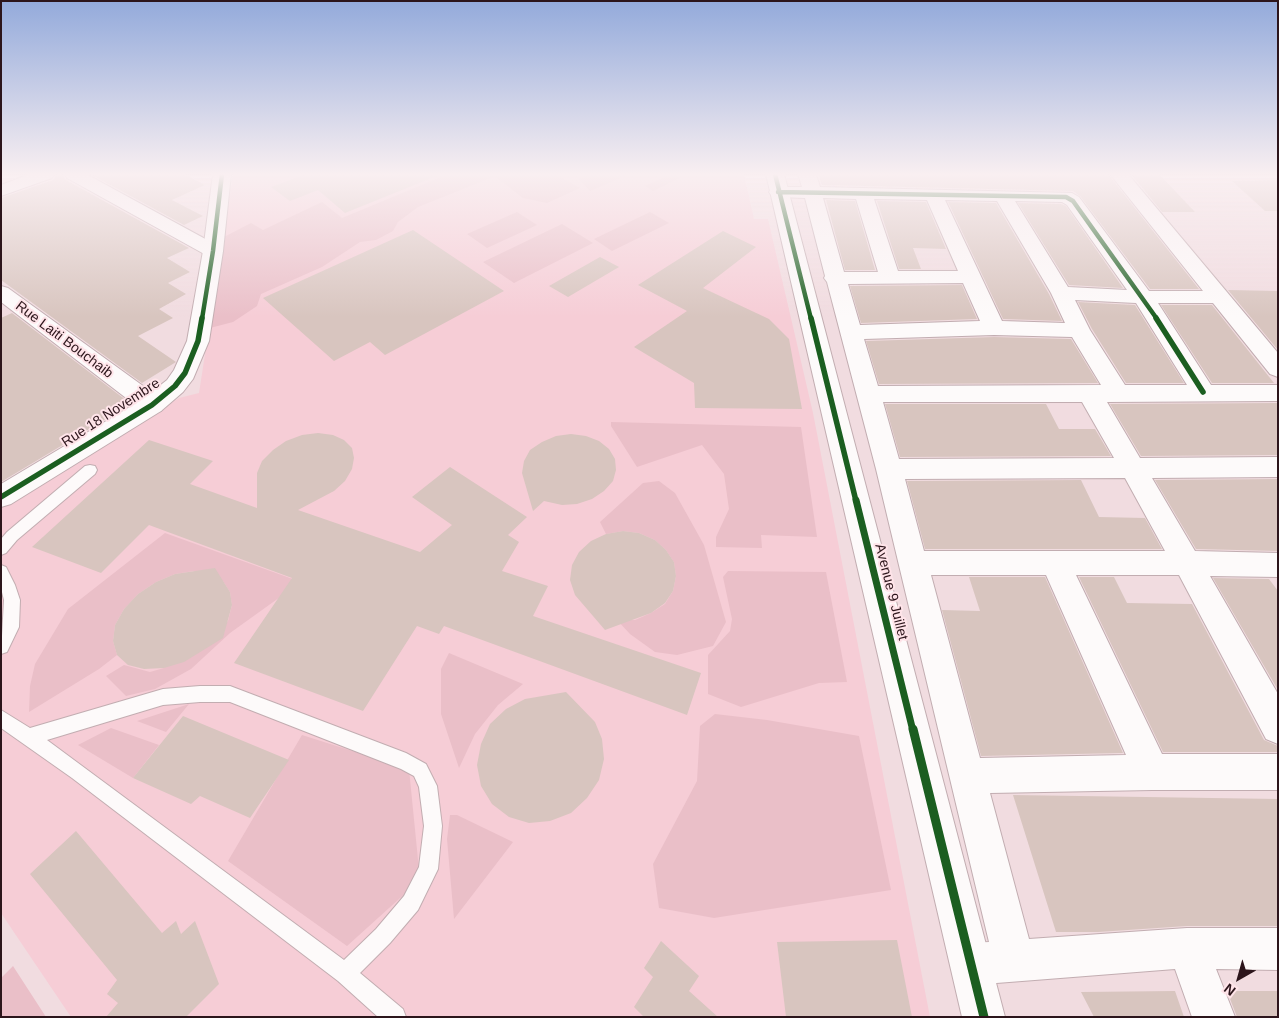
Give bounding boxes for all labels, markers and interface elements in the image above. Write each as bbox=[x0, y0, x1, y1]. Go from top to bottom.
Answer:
street label: Rue Laiti Bouchaib bbox=[12, 298, 116, 382]
street label: Rue 18 Novembre bbox=[59, 375, 163, 451]
street label: Avenue 9 Juillet bbox=[871, 542, 911, 642]
north arrow bbox=[1214, 953, 1264, 1003]
text: N bbox=[1221, 980, 1239, 999]

